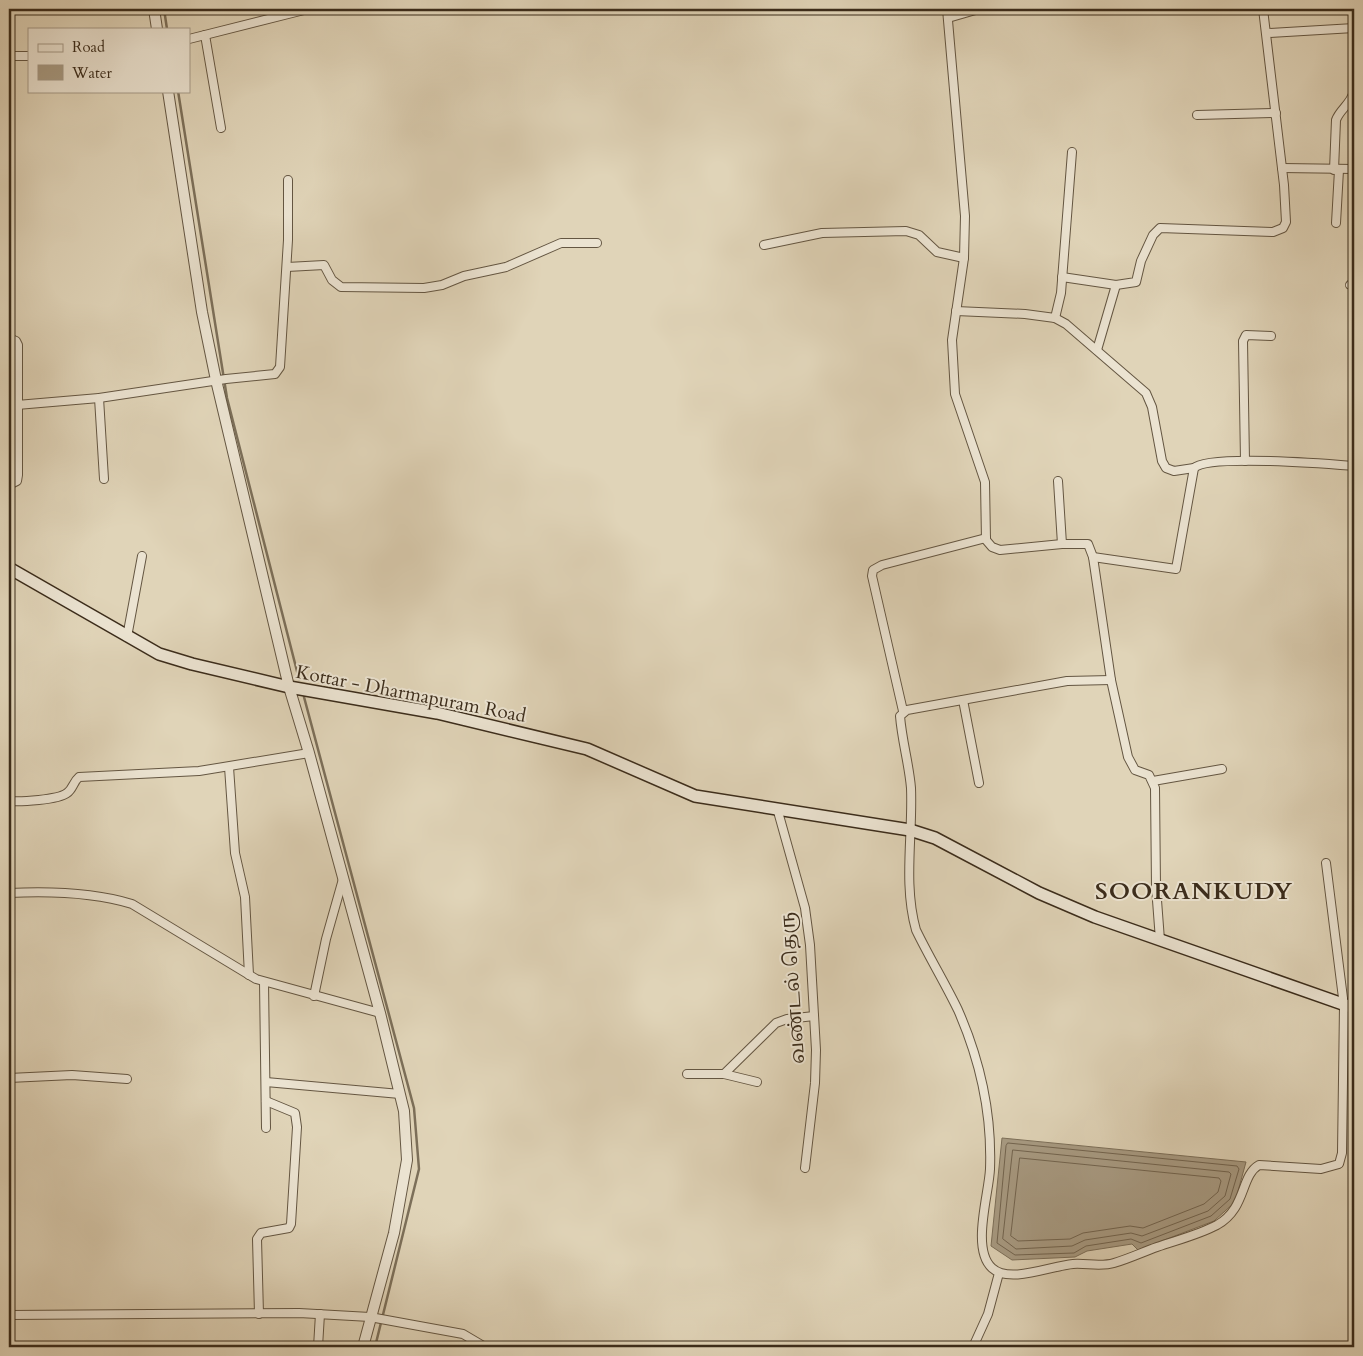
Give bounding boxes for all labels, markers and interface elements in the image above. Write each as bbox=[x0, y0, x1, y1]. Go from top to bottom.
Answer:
legend bbox=[28, 28, 190, 92]
text: Road bbox=[72, 37, 105, 57]
text: Water bbox=[71, 63, 113, 83]
street label: Kottar - Dharmapuram Road bbox=[294, 659, 528, 729]
district label: SOORANKUDY bbox=[1095, 875, 1293, 908]
street label: வண்டல் தெரு bbox=[775, 911, 811, 1065]

